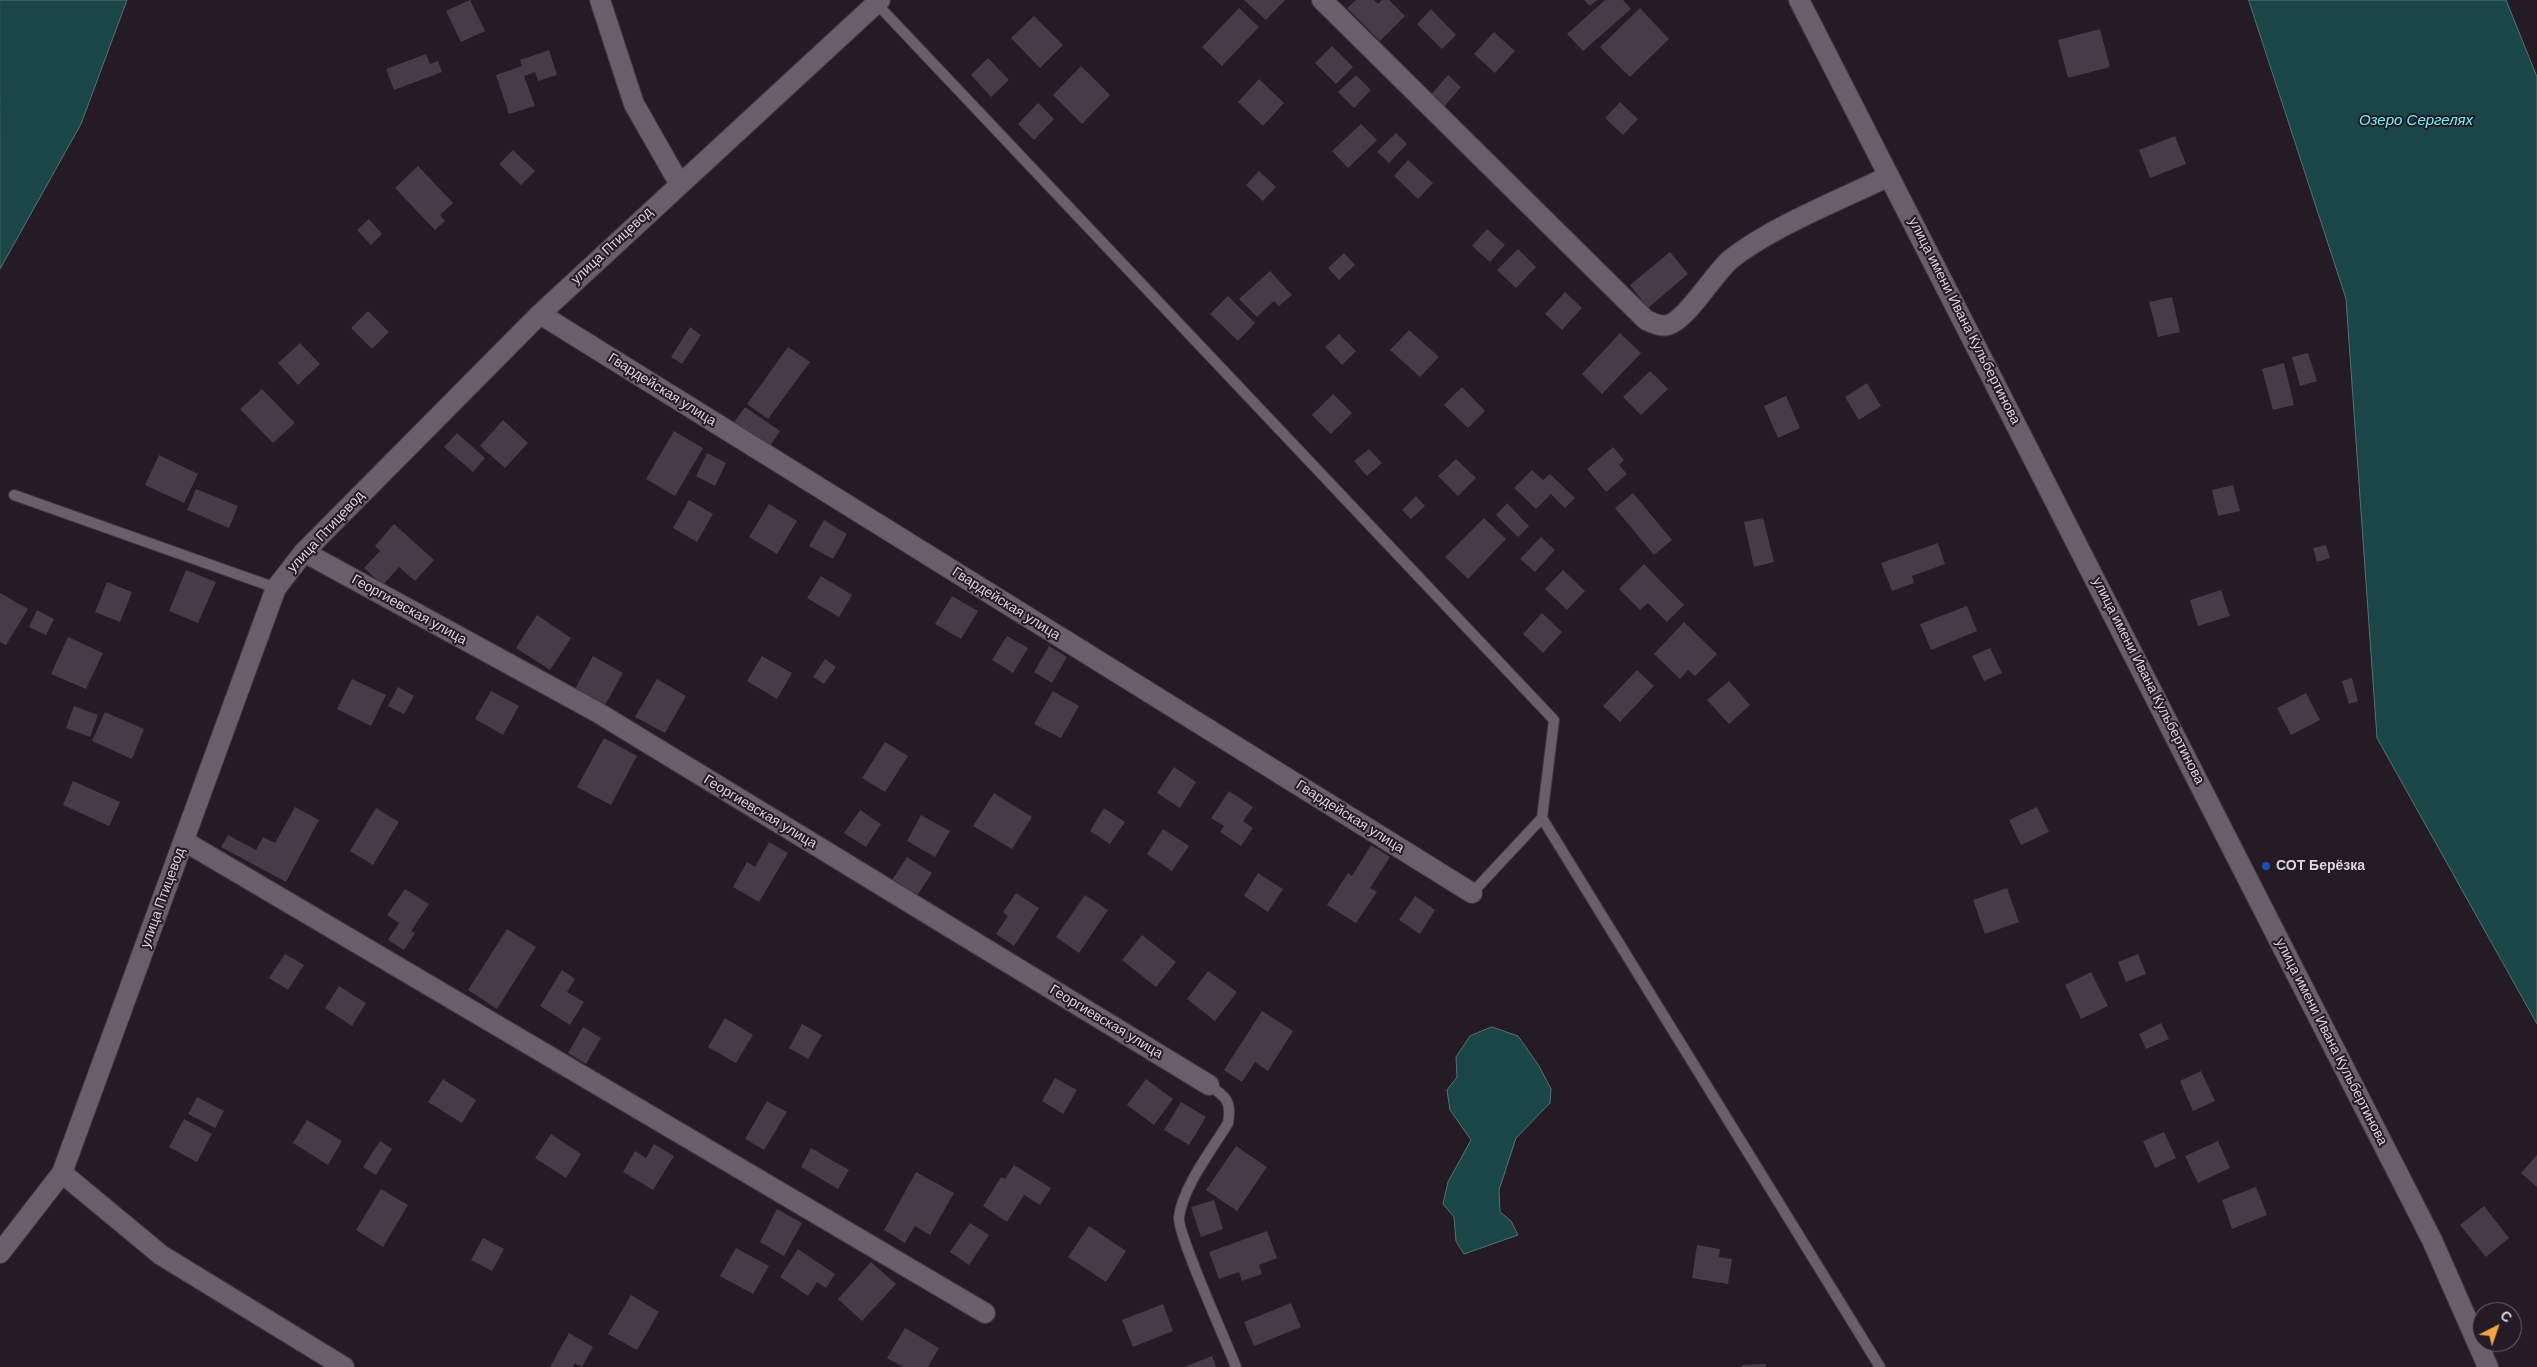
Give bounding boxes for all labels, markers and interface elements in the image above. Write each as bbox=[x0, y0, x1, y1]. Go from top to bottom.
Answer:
water label: Озеро Сергелях bbox=[2359, 112, 2473, 130]
street label: улица Птицевод bbox=[568, 204, 656, 288]
street label: улица имени Ивана Кульбертинова bbox=[1904, 215, 2024, 427]
street label: Гвардейская улица bbox=[605, 350, 719, 430]
street label: улица Птицевод bbox=[284, 488, 368, 576]
street label: Гвардейская улица bbox=[949, 564, 1063, 644]
street label: Георгиевская улица bbox=[348, 571, 470, 649]
street label: улица имени Ивана Кульбертинова bbox=[2088, 575, 2208, 787]
street label: Георгиевская улица bbox=[700, 772, 820, 852]
street label: Гвардейская улица bbox=[1293, 777, 1407, 857]
street label: улица Птицевод bbox=[137, 846, 189, 950]
place label: СОТ Берёзка bbox=[2276, 858, 2365, 874]
marker: СОТ Берёзка bbox=[2260, 860, 2272, 872]
street label: улица имени Ивана Кульбертинова bbox=[2271, 936, 2391, 1148]
street label: Георгиевская улица bbox=[1046, 982, 1166, 1062]
north arrow bbox=[2472, 1302, 2522, 1352]
text: С bbox=[2497, 1307, 2515, 1326]

